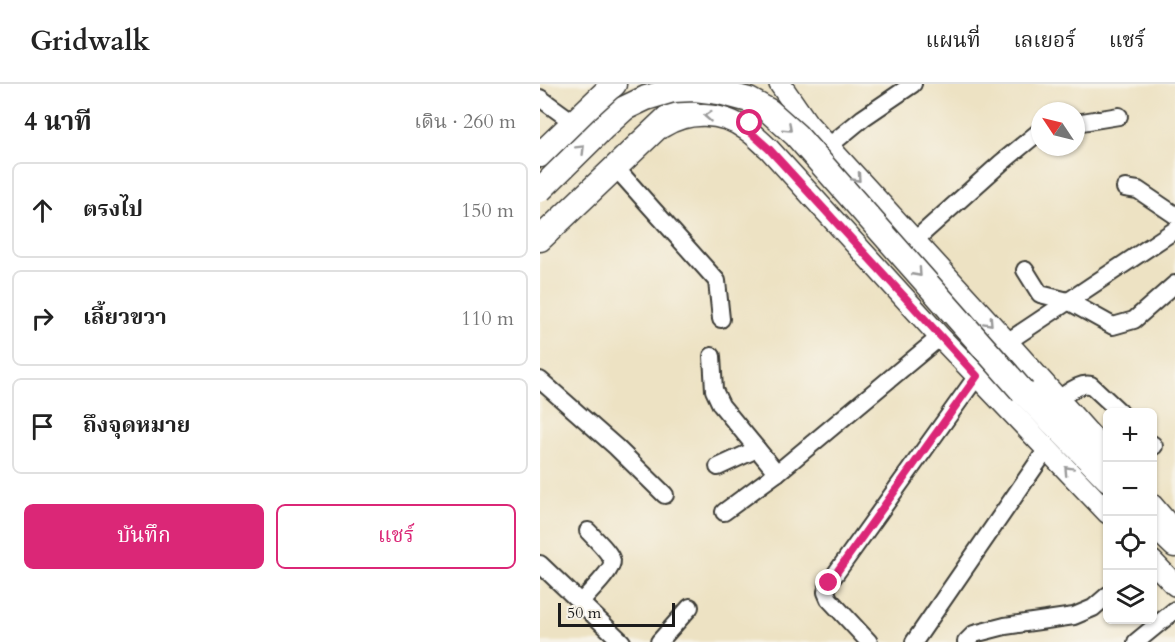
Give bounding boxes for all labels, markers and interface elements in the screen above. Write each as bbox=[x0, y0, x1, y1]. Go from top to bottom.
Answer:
text: Gridwalk bbox=[30, 22, 150, 60]
text: แผนที่ bbox=[926, 26, 981, 55]
text: เลเยอร์ bbox=[1014, 26, 1076, 55]
text: แชร์ bbox=[1109, 26, 1145, 55]
north arrow bbox=[1031, 102, 1085, 156]
text: 4 นาที bbox=[24, 104, 92, 139]
text: เดิน · 260 m bbox=[414, 108, 516, 135]
route start bbox=[736, 109, 762, 135]
one-way arrow bbox=[703, 110, 712, 123]
one-way arrow bbox=[781, 121, 792, 132]
one-way arrow bbox=[575, 145, 585, 156]
one-way arrow bbox=[850, 171, 861, 181]
icon: ahead bbox=[26, 194, 59, 227]
text: ตรงไป bbox=[83, 194, 143, 224]
text: 150 m bbox=[461, 197, 514, 224]
one-way arrow bbox=[911, 266, 922, 277]
icon: right bbox=[26, 302, 59, 335]
text: เลี้ยวขวา bbox=[83, 302, 167, 332]
text: 110 m bbox=[461, 305, 514, 332]
one-way arrow bbox=[982, 315, 993, 325]
map controls bbox=[1103, 408, 1157, 624]
button: + bbox=[1103, 408, 1157, 462]
icon: arrive bbox=[26, 410, 59, 443]
text: ถึงจุดหมาย bbox=[83, 410, 190, 440]
button: − bbox=[1103, 462, 1157, 516]
one-way arrow bbox=[1064, 467, 1075, 478]
button: บันทึก bbox=[24, 504, 264, 569]
button: แชร์ bbox=[276, 504, 516, 569]
button: locate bbox=[1103, 516, 1157, 570]
route end bbox=[815, 569, 841, 595]
button: layers bbox=[1103, 570, 1157, 624]
scale bar bbox=[558, 600, 675, 628]
text: 50 m bbox=[567, 602, 601, 624]

